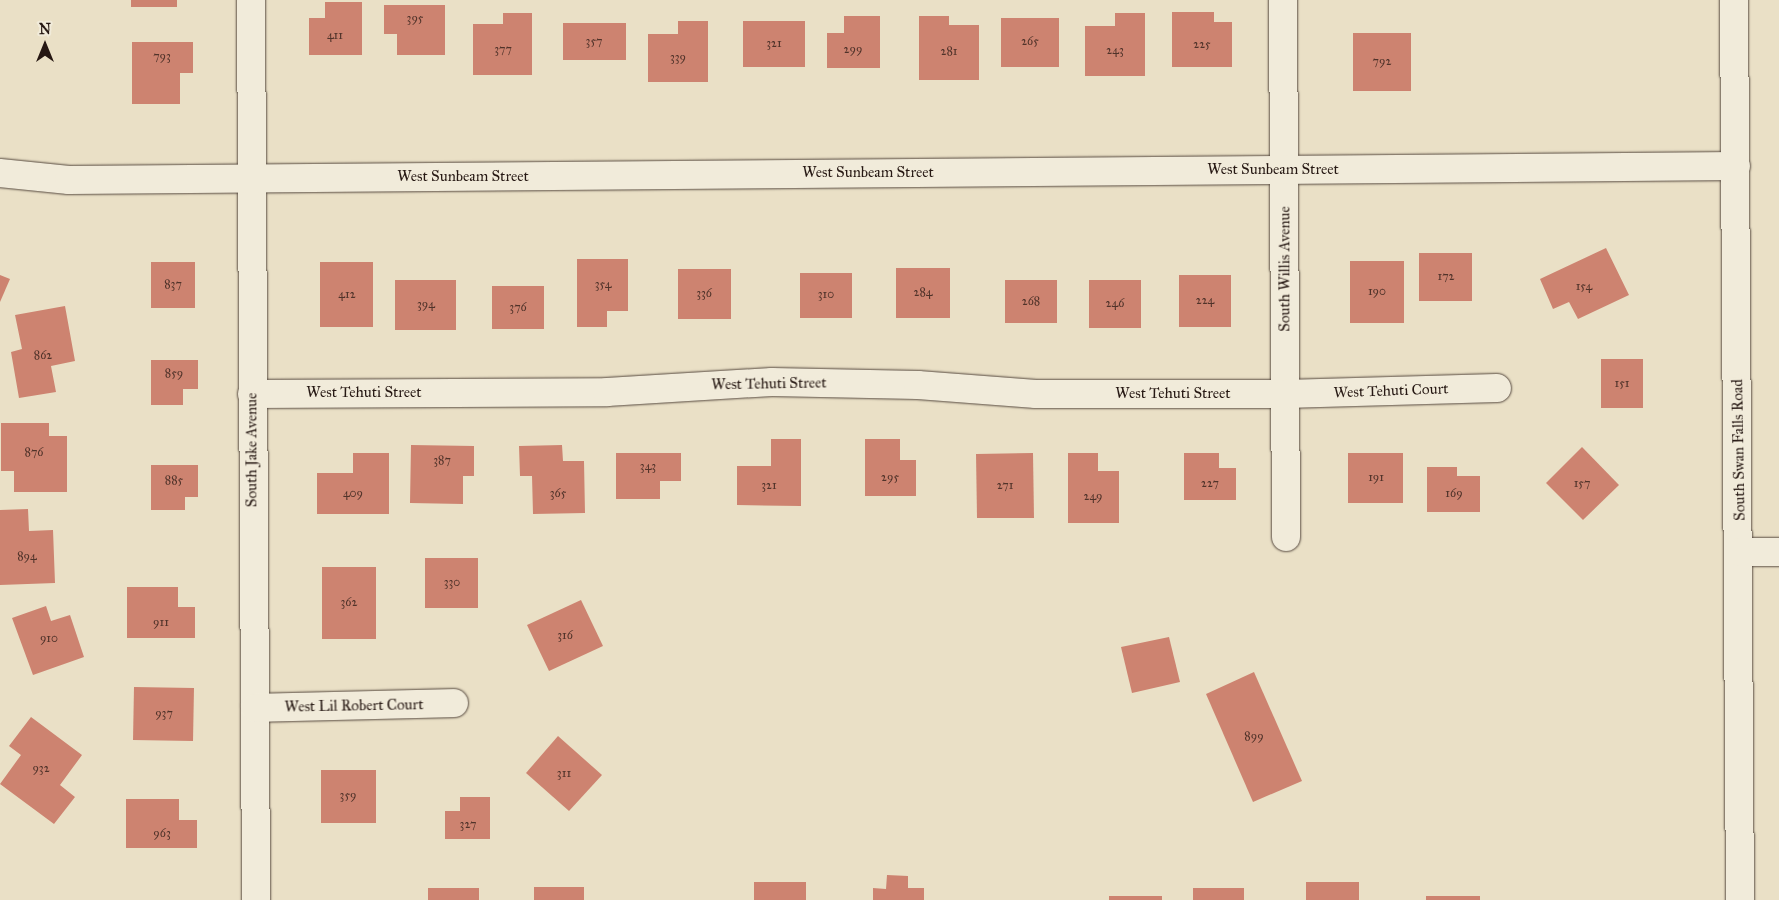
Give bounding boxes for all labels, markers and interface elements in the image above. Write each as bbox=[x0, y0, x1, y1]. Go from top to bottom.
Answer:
house number: 395 bbox=[407, 12, 423, 26]
north arrow bbox=[20, 20, 70, 70]
text: N bbox=[39, 21, 51, 38]
house number: 411 bbox=[327, 29, 343, 43]
house number: 357 bbox=[586, 35, 602, 49]
house number: 265 bbox=[1021, 35, 1039, 49]
house number: 321 bbox=[766, 37, 782, 51]
house number: 225 bbox=[1193, 38, 1211, 52]
house number: 377 bbox=[494, 43, 512, 57]
house number: 299 bbox=[844, 43, 862, 57]
house number: 243 bbox=[1106, 44, 1124, 58]
house number: 281 bbox=[940, 45, 958, 59]
house number: 793 bbox=[153, 50, 171, 64]
house number: 339 bbox=[670, 51, 686, 65]
house number: 792 bbox=[1373, 55, 1391, 69]
street label: West Sunbeam Street bbox=[1207, 161, 1339, 179]
street label: West Sunbeam Street bbox=[802, 164, 934, 182]
street label: West Sunbeam Street bbox=[397, 168, 529, 186]
street label: South Willis Avenue bbox=[1276, 206, 1294, 332]
house number: 172 bbox=[1437, 270, 1455, 284]
house number: 837 bbox=[164, 278, 182, 292]
house number: 354 bbox=[595, 278, 611, 292]
house number: 154 bbox=[1576, 280, 1592, 294]
house number: 190 bbox=[1368, 285, 1386, 299]
house number: 284 bbox=[914, 286, 932, 300]
house number: 336 bbox=[696, 287, 712, 301]
house number: 412 bbox=[338, 288, 356, 302]
house number: 310 bbox=[818, 288, 834, 302]
house number: 224 bbox=[1196, 294, 1214, 308]
house number: 268 bbox=[1022, 295, 1040, 309]
house number: 246 bbox=[1106, 297, 1124, 311]
house number: 394 bbox=[417, 298, 435, 312]
house number: 376 bbox=[509, 301, 527, 315]
house number: 862 bbox=[34, 349, 52, 363]
house number: 859 bbox=[165, 367, 183, 381]
street label: West Tehuti Street bbox=[711, 374, 827, 394]
house number: 151 bbox=[1615, 377, 1629, 391]
street label: South Swan Falls Road bbox=[1729, 379, 1749, 521]
street label: West Tehuti Court bbox=[1333, 380, 1449, 402]
street label: West Tehuti Street bbox=[306, 384, 422, 402]
street label: West Tehuti Street bbox=[1115, 385, 1231, 403]
street label: South Jake Avenue bbox=[243, 393, 261, 507]
house number: 876 bbox=[25, 446, 43, 460]
house number: 387 bbox=[433, 454, 451, 468]
house number: 343 bbox=[640, 460, 656, 474]
house number: 295 bbox=[881, 471, 899, 485]
house number: 191 bbox=[1368, 471, 1384, 485]
house number: 885 bbox=[165, 474, 183, 488]
house number: 227 bbox=[1201, 477, 1219, 491]
house number: 157 bbox=[1574, 477, 1590, 491]
house number: 321 bbox=[761, 479, 777, 493]
house number: 271 bbox=[997, 479, 1013, 493]
house number: 409 bbox=[343, 487, 363, 501]
house number: 365 bbox=[550, 487, 566, 501]
house number: 169 bbox=[1445, 487, 1463, 501]
house number: 249 bbox=[1083, 490, 1103, 504]
house number: 894 bbox=[17, 550, 37, 564]
house number: 330 bbox=[444, 576, 460, 590]
house number: 362 bbox=[341, 596, 357, 610]
house number: 911 bbox=[153, 616, 169, 630]
house number: 316 bbox=[557, 629, 573, 643]
house number: 910 bbox=[40, 632, 58, 646]
street label: West Lil Robert Court bbox=[284, 696, 424, 716]
house number: 937 bbox=[155, 707, 173, 721]
house number: 899 bbox=[1244, 730, 1264, 744]
house number: 932 bbox=[32, 762, 50, 776]
house number: 311 bbox=[557, 767, 571, 781]
house number: 359 bbox=[340, 789, 356, 803]
house number: 327 bbox=[460, 818, 476, 832]
house number: 963 bbox=[153, 827, 171, 841]

